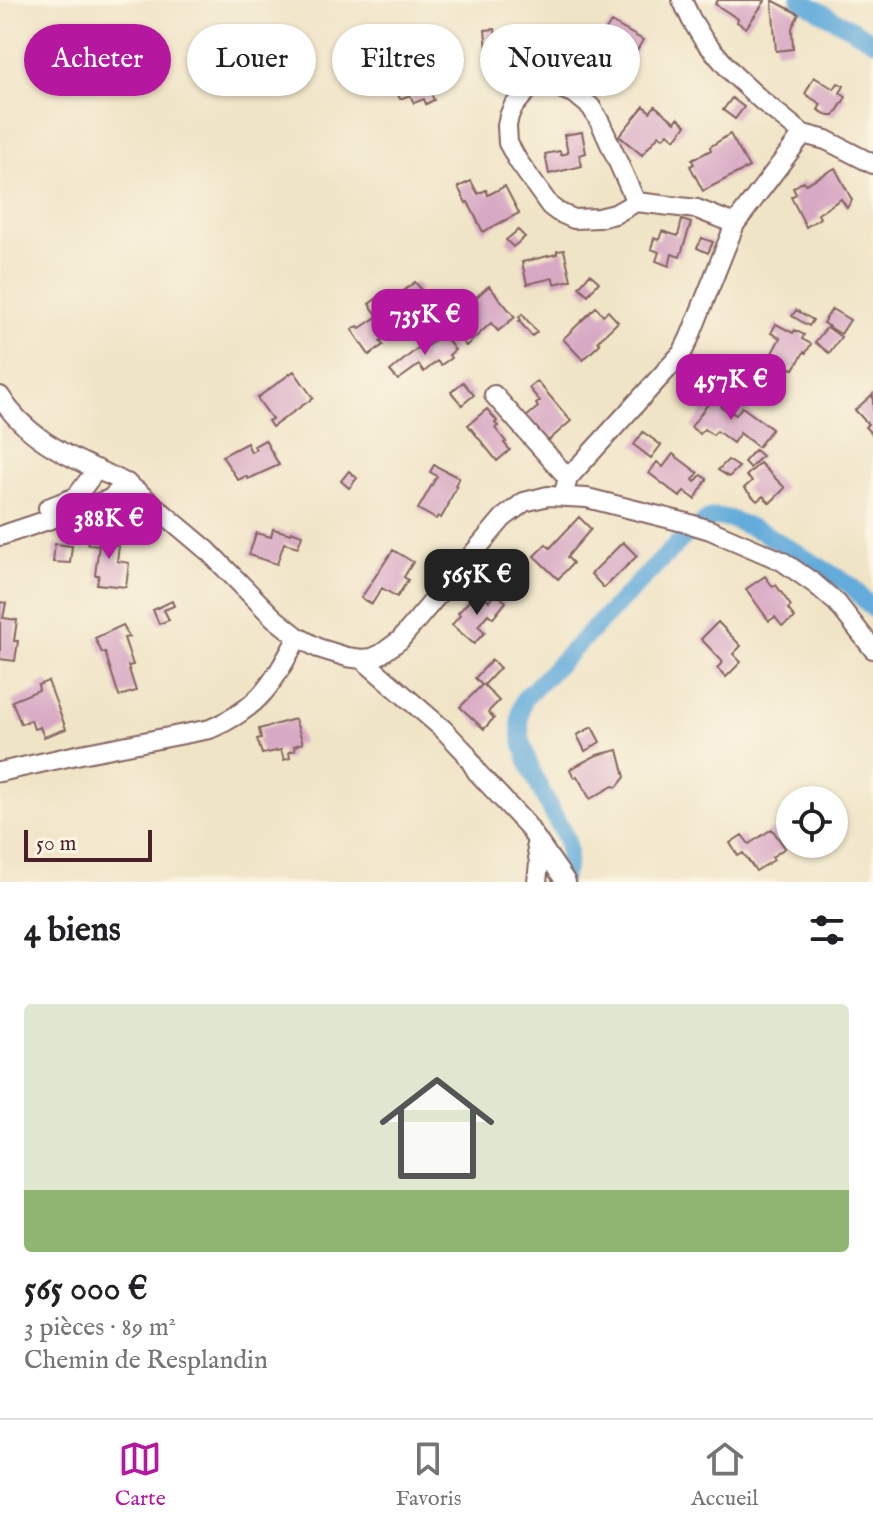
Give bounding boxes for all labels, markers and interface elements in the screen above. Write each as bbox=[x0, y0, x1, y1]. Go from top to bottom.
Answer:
chip: Acheter bbox=[24, 24, 171, 96]
chip: Louer bbox=[187, 24, 316, 96]
chip: Filtres bbox=[332, 24, 464, 96]
chip: Nouveau bbox=[480, 24, 640, 96]
pin: 735K € bbox=[360, 289, 490, 357]
text: 735K € bbox=[389, 298, 461, 331]
pin: 457K € bbox=[666, 354, 796, 422]
text: 457K € bbox=[694, 363, 768, 396]
pin: 388K € bbox=[44, 493, 174, 561]
text: 388K € bbox=[74, 502, 144, 535]
pin: 565K € bbox=[412, 549, 542, 617]
text: 565K € bbox=[442, 558, 512, 591]
map controls bbox=[776, 786, 848, 858]
button: locate bbox=[776, 786, 848, 858]
scale bar bbox=[24, 826, 152, 862]
text: 50 m bbox=[36, 830, 77, 858]
icon: filters bbox=[805, 908, 849, 952]
text: 4 biens bbox=[24, 909, 121, 952]
icon: home bbox=[365, 1056, 509, 1200]
text: 565 000 € bbox=[24, 1268, 148, 1311]
text: 3 pièces · 89 m² bbox=[24, 1311, 176, 1344]
text: Chemin de Resplandin bbox=[24, 1344, 268, 1377]
tab: Carte bbox=[115, 1437, 166, 1513]
tab: Favoris bbox=[395, 1437, 461, 1513]
tab: Accueil bbox=[691, 1437, 758, 1513]

